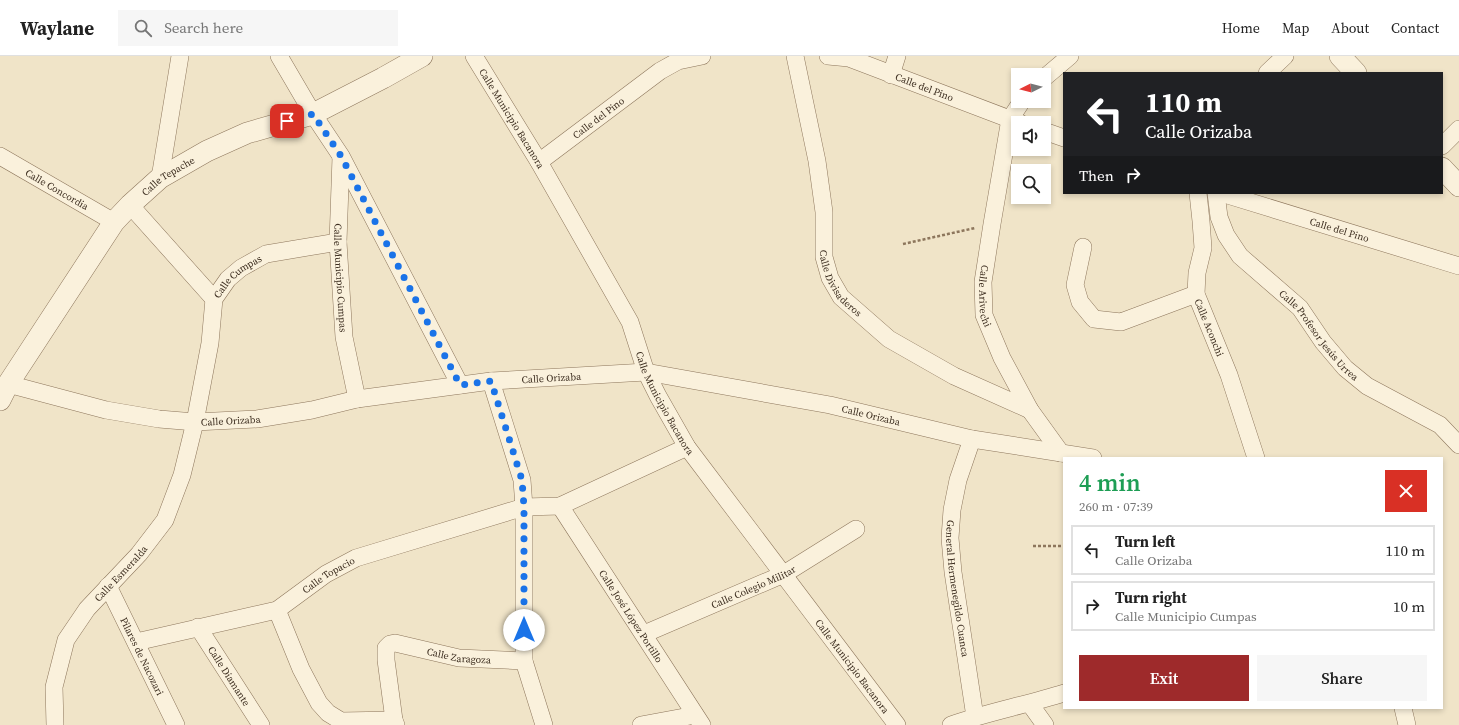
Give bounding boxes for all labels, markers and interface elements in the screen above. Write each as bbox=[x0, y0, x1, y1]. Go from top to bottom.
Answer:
search box bbox=[118, 10, 398, 46]
text: Waylane bbox=[20, 15, 94, 41]
icon: search bbox=[132, 17, 154, 39]
text: Search here bbox=[164, 17, 243, 38]
text: Home bbox=[1222, 18, 1260, 38]
text: Map bbox=[1282, 18, 1309, 38]
text: About bbox=[1331, 18, 1369, 38]
text: Contact bbox=[1391, 18, 1439, 38]
street label: Calle Municipio Bacanora bbox=[476, 66, 548, 172]
north arrow bbox=[1011, 68, 1051, 108]
map controls bbox=[1011, 68, 1051, 204]
street label: Calle del Pino bbox=[893, 70, 956, 104]
text: 110 m bbox=[1145, 83, 1222, 121]
icon: left bbox=[1079, 88, 1131, 140]
street label: Calle del Pino bbox=[570, 94, 627, 142]
pin bbox=[270, 104, 304, 138]
icon: arrive bbox=[276, 110, 298, 132]
button: sound bbox=[1011, 116, 1051, 156]
text: Calle Orizaba bbox=[1145, 119, 1252, 144]
street label: Calle Tepache bbox=[139, 154, 197, 199]
button: search bbox=[1011, 164, 1051, 204]
icon: right bbox=[1122, 164, 1144, 186]
text: Then bbox=[1079, 165, 1114, 186]
street label: Calle Concordia bbox=[23, 166, 92, 213]
street label: Calle del Pino bbox=[1308, 215, 1371, 245]
street label: Calle Municipio Cumpas bbox=[331, 223, 350, 333]
street label: Calle Divisaderos bbox=[817, 250, 864, 319]
street label: Calle Cumpas bbox=[211, 252, 264, 301]
street label: Calle Arivechi bbox=[976, 264, 994, 329]
street label: Calle Profesor Jesús Urrea bbox=[1276, 287, 1362, 384]
street label: Calle Aconchi bbox=[1192, 297, 1227, 359]
street label: Calle Municipio Bacanora bbox=[633, 350, 697, 458]
street label: Calle Orizaba bbox=[521, 370, 582, 386]
street label: Calle Orizaba bbox=[840, 402, 902, 429]
street label: Calle Orizaba bbox=[201, 412, 262, 429]
text: 4 min bbox=[1079, 466, 1141, 499]
button: close bbox=[1385, 470, 1427, 512]
text: 260 m · 07:39 bbox=[1079, 498, 1153, 515]
street label: General Hermenegildo Cuanca bbox=[943, 520, 972, 659]
text: Turn left bbox=[1115, 531, 1175, 552]
icon: left bbox=[1081, 539, 1103, 561]
text: 110 m bbox=[1385, 540, 1425, 561]
street label: Calle Esmeralda bbox=[92, 542, 151, 604]
text: Calle Orizaba bbox=[1115, 552, 1192, 569]
street label: Calle Topacio bbox=[300, 554, 357, 596]
street label: Calle Colegio Militar bbox=[709, 562, 799, 612]
street label: Calle José López Portillo bbox=[596, 567, 666, 666]
text: Turn right bbox=[1115, 587, 1187, 608]
icon: right bbox=[1081, 595, 1103, 617]
text: 10 m bbox=[1393, 596, 1425, 617]
text: Calle Municipio Cumpas bbox=[1115, 608, 1257, 625]
position arrow bbox=[503, 609, 545, 651]
street label: Pilares de Nacozari bbox=[117, 615, 166, 698]
street label: Calle Municipio Bacanora bbox=[812, 617, 893, 717]
street label: Calle Diamante bbox=[205, 644, 253, 708]
street label: Calle Zaragoza bbox=[425, 645, 492, 667]
button: Exit bbox=[1079, 655, 1249, 701]
button: Share bbox=[1257, 655, 1427, 701]

